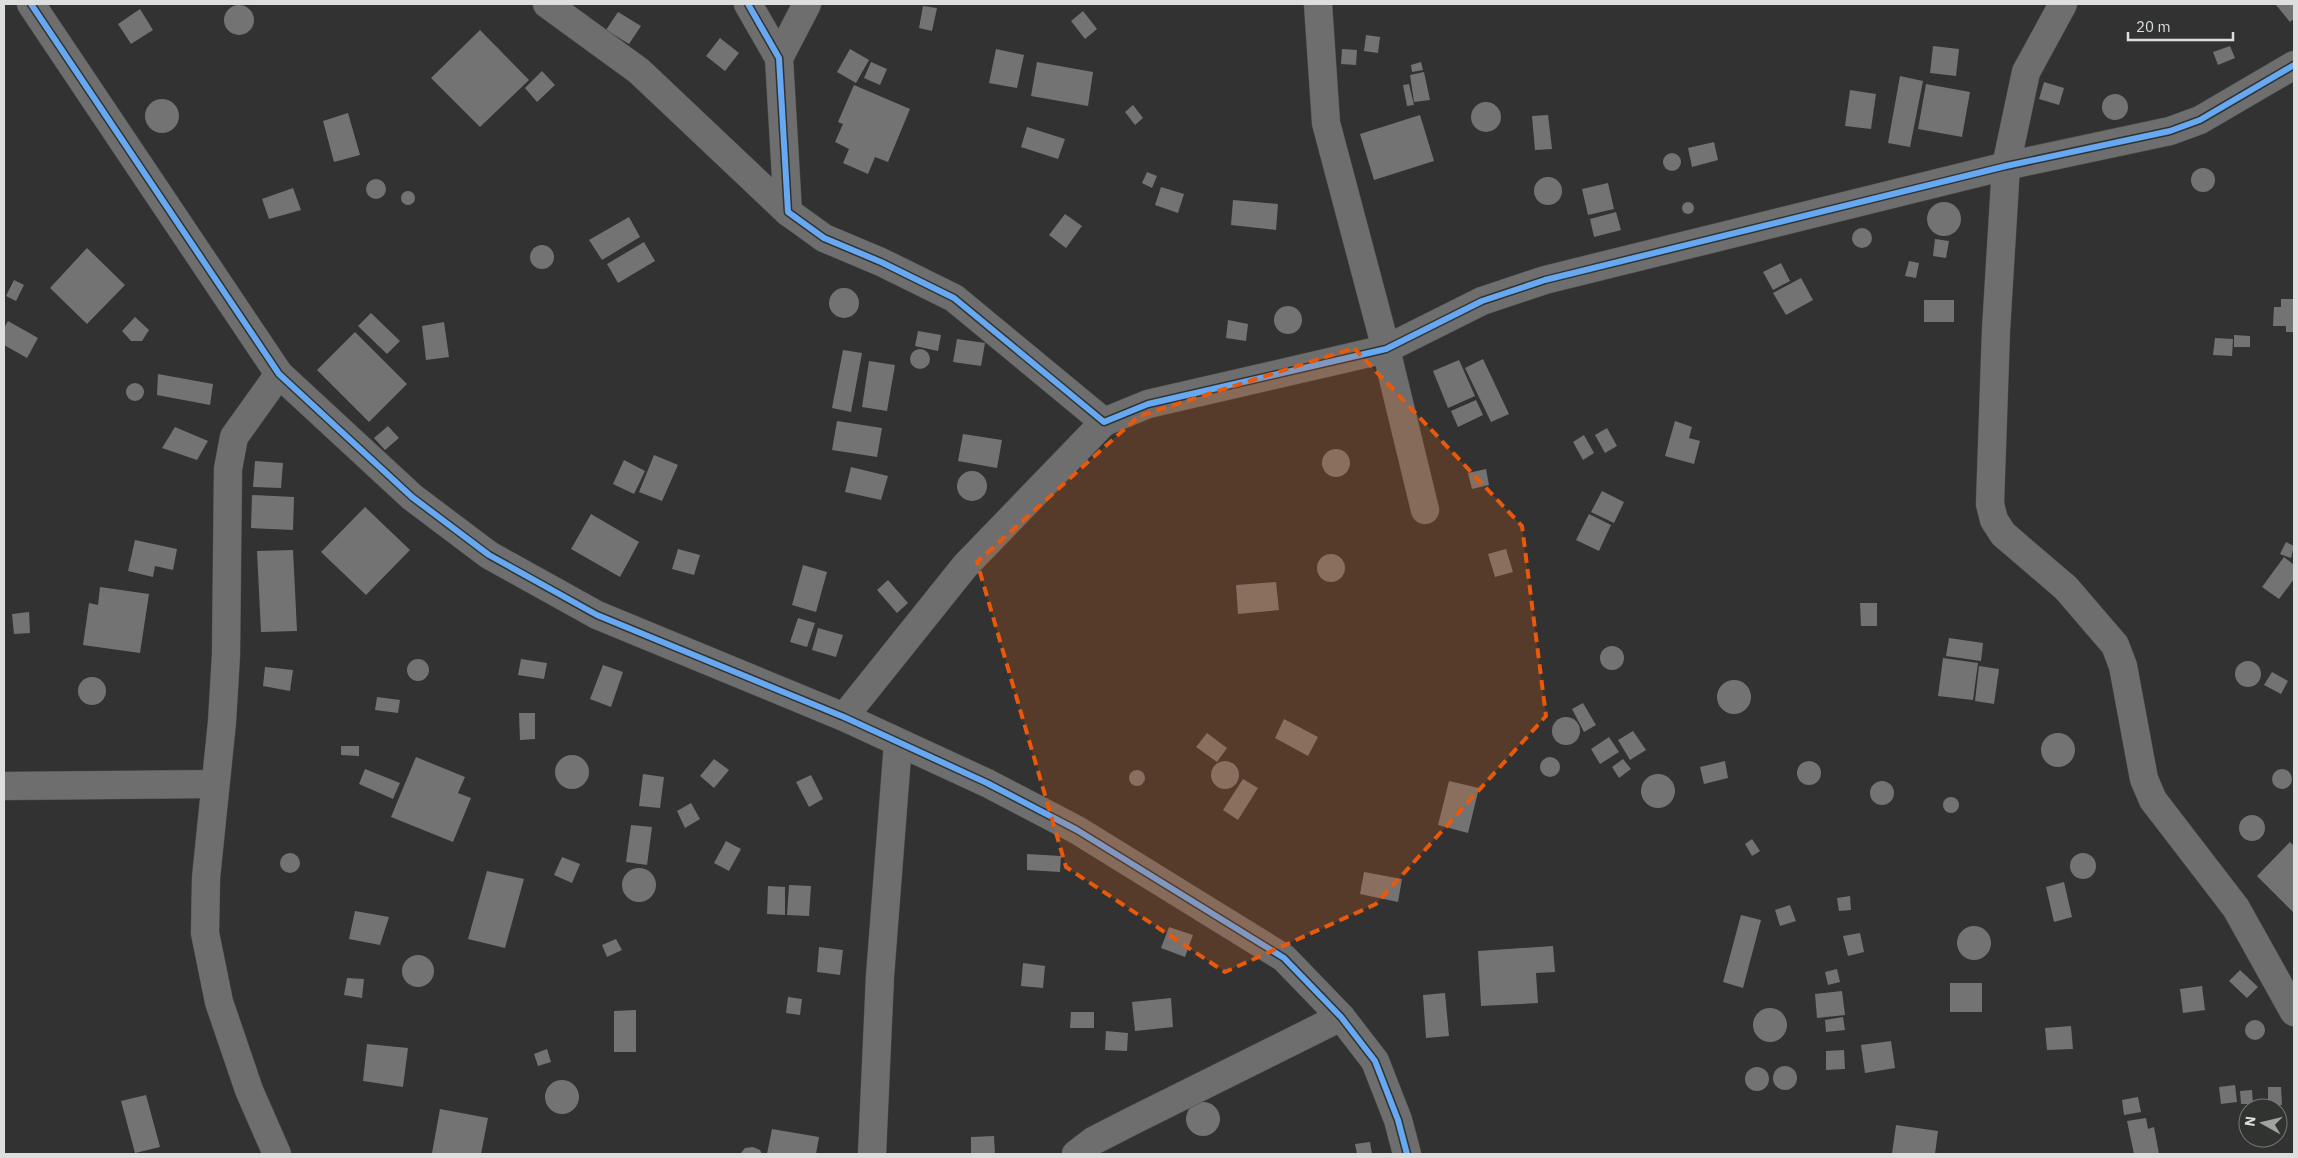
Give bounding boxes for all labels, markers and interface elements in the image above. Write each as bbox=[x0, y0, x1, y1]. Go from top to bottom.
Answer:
scale bar bbox=[2128, 10, 2233, 42]
text: 20 m bbox=[2136, 17, 2171, 36]
north arrow bbox=[2238, 1098, 2288, 1148]
text: N bbox=[2241, 1115, 2260, 1127]

